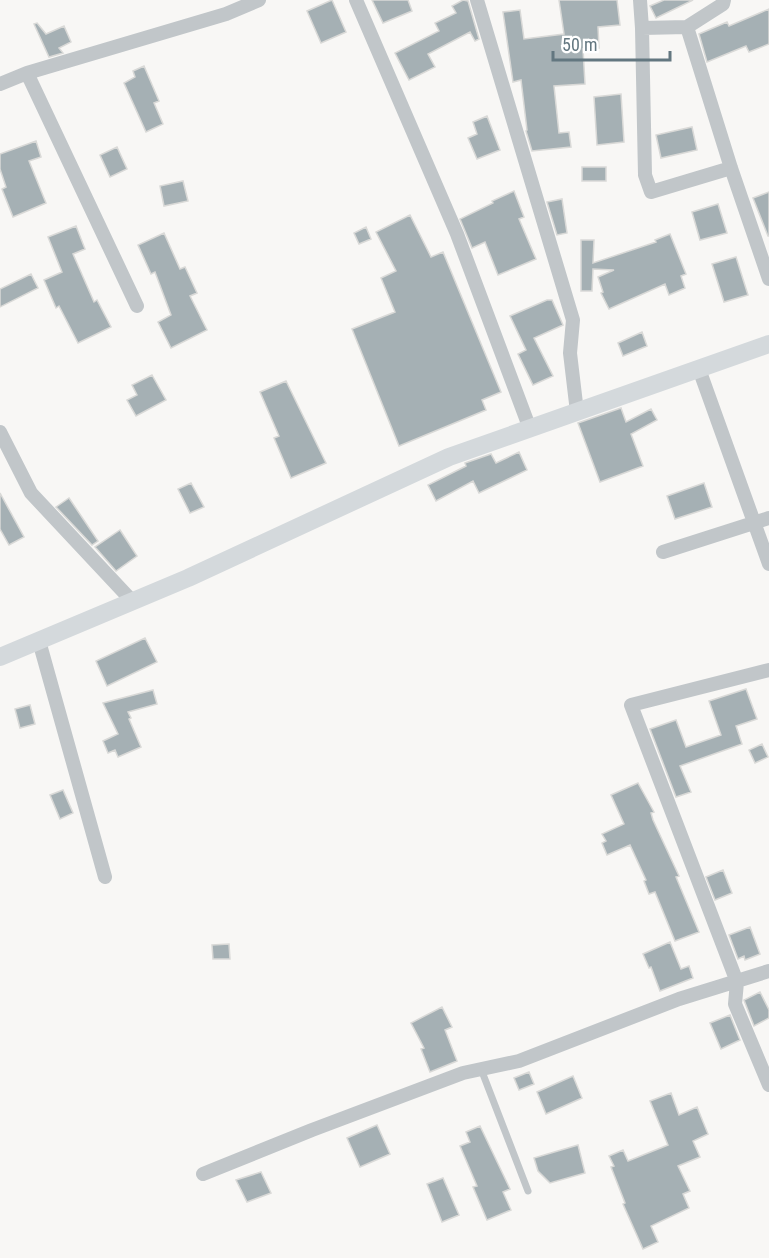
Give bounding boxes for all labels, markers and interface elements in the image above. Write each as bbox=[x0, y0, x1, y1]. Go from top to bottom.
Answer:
scale bar bbox=[553, 24, 670, 62]
text: 50 m bbox=[562, 34, 597, 55]

